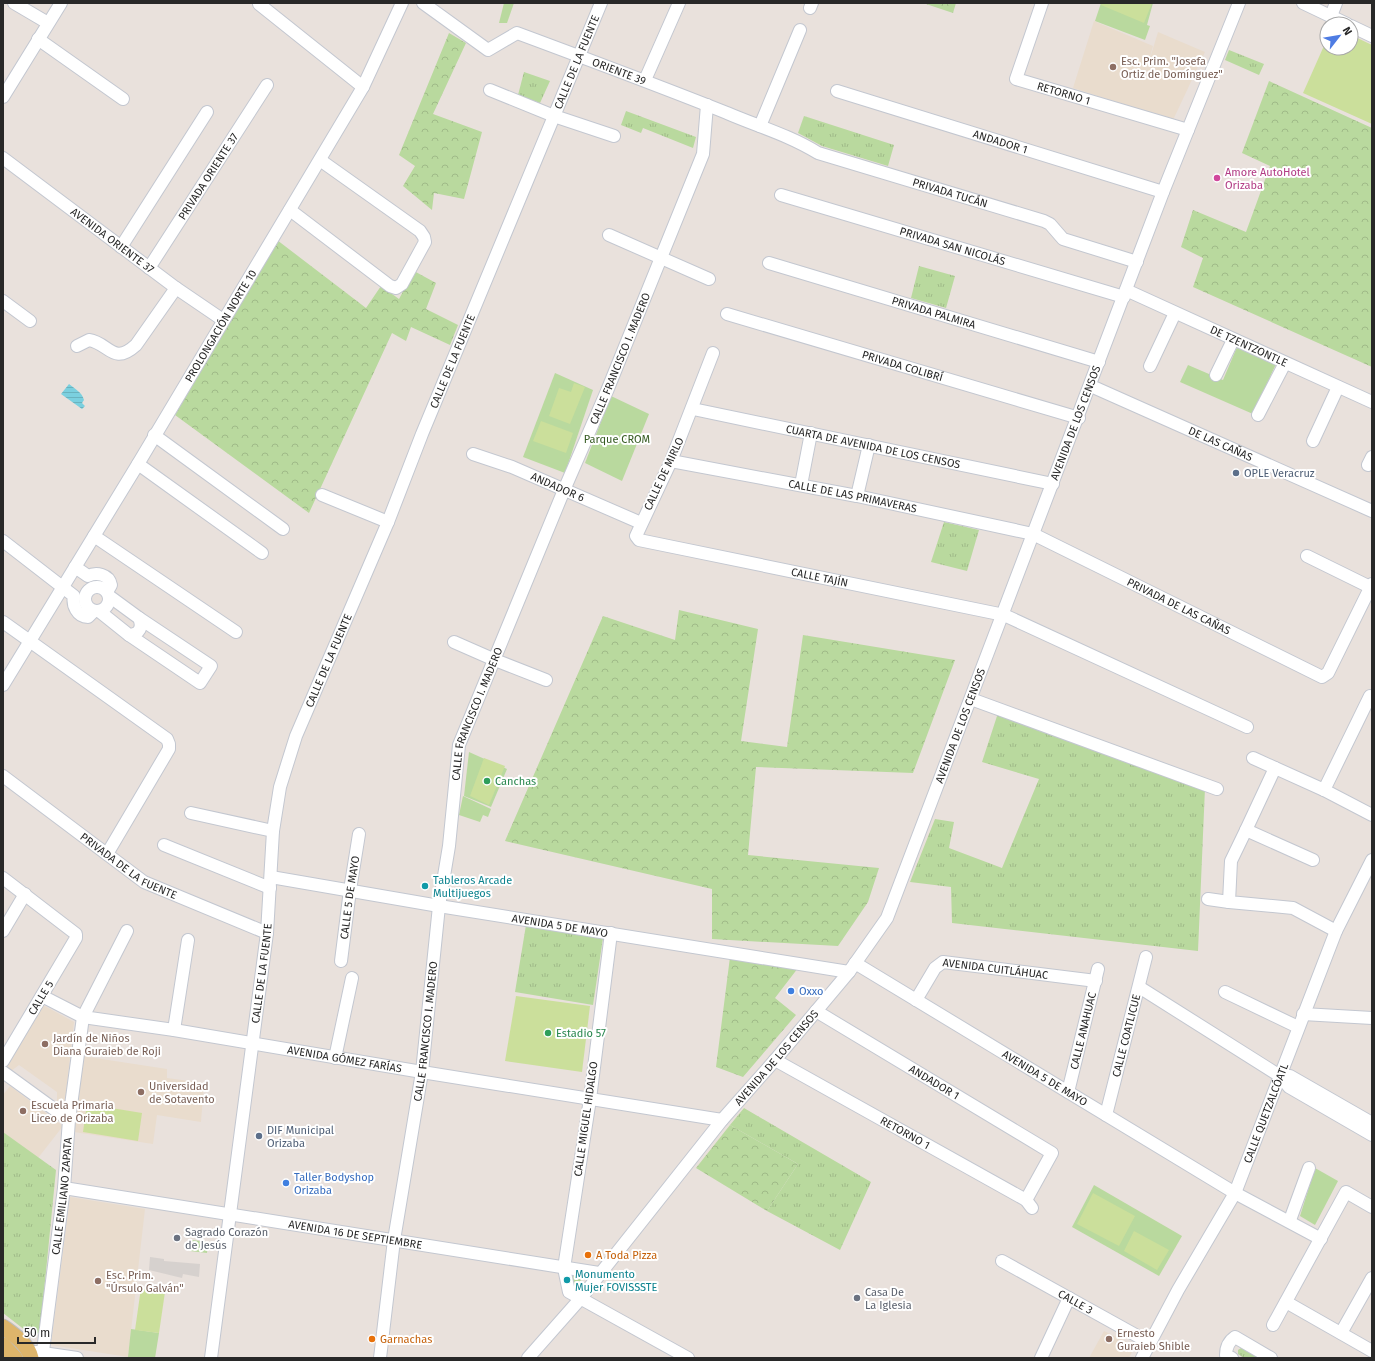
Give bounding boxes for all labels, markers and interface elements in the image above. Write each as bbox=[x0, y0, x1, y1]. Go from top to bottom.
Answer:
street label: CALLE DE LA FUENTE bbox=[551, 13, 602, 111]
north arrow bbox=[1319, 16, 1359, 56]
text: N bbox=[1340, 25, 1355, 38]
street label: ORIENTE 39 bbox=[590, 55, 648, 87]
place label: Esc. Prim. "Josefa Ortiz de Domínguez" bbox=[1121, 55, 1223, 81]
marker: Esc. Prim. "Josefa Ortiz de Domínguez" bbox=[1108, 62, 1118, 72]
street label: RETORNO 1 bbox=[1035, 79, 1092, 107]
street label: ANDADOR 1 bbox=[972, 127, 1029, 156]
street label: PRIVADA ORIENTE 37 bbox=[175, 131, 241, 222]
place label: Amore AutoHotel Orizaba bbox=[1225, 166, 1310, 192]
marker: Amore AutoHotel Orizaba bbox=[1212, 173, 1222, 183]
street label: PRIVADA TUCÁN bbox=[911, 175, 989, 210]
street label: AVENIDA ORIENTE 37 bbox=[68, 205, 157, 276]
street label: PRIVADA SAN NICOLÁS bbox=[898, 224, 1007, 268]
street label: PROLONGACIÓN NORTE 10 bbox=[182, 267, 259, 384]
street label: CALLE FRANCISCO I. MADERO bbox=[587, 291, 653, 426]
street label: PRIVADA PALMIRA bbox=[890, 294, 978, 331]
street label: CALLE DE LA FUENTE bbox=[427, 312, 478, 410]
street label: DE TZENTZONTLE bbox=[1208, 323, 1290, 369]
street label: PRIVADA COLIBRÍ bbox=[861, 348, 945, 384]
street label: AVENIDA DE LOS CENSOS bbox=[1048, 364, 1103, 482]
street label: CUARTA DE AVENIDA DE LOS CENSOS bbox=[785, 422, 962, 471]
street label: DE LAS CAÑAS bbox=[1187, 424, 1255, 464]
park label: Parque CROM bbox=[584, 433, 650, 446]
street label: CALLE DE MIRLO bbox=[641, 435, 687, 513]
place label: OPLE Veracruz bbox=[1244, 467, 1315, 480]
marker: OPLE Veracruz bbox=[1231, 468, 1241, 478]
street label: ANDADOR 6 bbox=[529, 469, 587, 504]
street label: CALLE DE LAS PRIMAVERAS bbox=[787, 477, 918, 515]
street label: CALLE TAJÍN bbox=[790, 565, 849, 589]
street label: PRIVADA DE LAS CAÑAS bbox=[1125, 575, 1233, 637]
street label: CALLE DE LA FUENTE bbox=[303, 612, 354, 709]
street label: CALLE FRANCISCO I. MADERO bbox=[449, 645, 505, 781]
street label: AVENIDA DE LOS CENSOS bbox=[932, 666, 988, 785]
place label: Canchas bbox=[495, 775, 536, 788]
marker: Canchas bbox=[482, 776, 492, 786]
street label: PRIVADA DE LA FUENTE bbox=[78, 830, 179, 902]
street label: CALLE 5 DE MAYO bbox=[337, 855, 362, 940]
place label: Tableros Arcade Multijuegos bbox=[433, 874, 512, 900]
marker: Tableros Arcade Multijuegos bbox=[420, 881, 430, 891]
street label: AVENIDA 5 DE MAYO bbox=[511, 911, 609, 940]
street label: CALLE DE LA FUENTE bbox=[249, 923, 274, 1024]
street label: AVENIDA CUITLÁHUAC bbox=[942, 956, 1049, 982]
street label: CALLE FRANCISCO I. MADERO bbox=[411, 961, 440, 1102]
street label: CALLE 5 bbox=[26, 978, 57, 1018]
place label: Oxxo bbox=[799, 985, 824, 998]
marker: Oxxo bbox=[786, 986, 796, 996]
street label: CALLE ANAHUAC bbox=[1067, 991, 1099, 1071]
street label: CALLE COATLICUE bbox=[1109, 993, 1143, 1078]
street label: AVENIDA DE LOS CENSOS bbox=[732, 1007, 821, 1108]
place label: Estadio 57 bbox=[556, 1027, 606, 1040]
marker: Estadio 57 bbox=[543, 1028, 553, 1038]
place label: Jardín de Niños Diana Guraieb de Roji bbox=[53, 1032, 161, 1058]
marker: Jardín de Niños Diana Guraieb de Roji bbox=[40, 1039, 50, 1049]
street label: AVENIDA GÓMEZ FARÍAS bbox=[286, 1043, 403, 1075]
street label: AVENIDA 5 DE MAYO bbox=[1000, 1047, 1090, 1109]
street label: CALLE MIGUEL HIDALGO bbox=[571, 1061, 601, 1177]
street label: CALLE QUETZALCÓATL bbox=[1241, 1061, 1291, 1165]
street label: ANDADOR 1 bbox=[907, 1062, 962, 1102]
place label: Universidad de Sotavento bbox=[149, 1080, 215, 1106]
marker: Universidad de Sotavento bbox=[136, 1087, 146, 1097]
place label: Escuela Primaria Liceo de Orizaba bbox=[31, 1099, 114, 1125]
marker: Escuela Primaria Liceo de Orizaba bbox=[18, 1106, 28, 1116]
street label: RETORNO 1 bbox=[878, 1114, 932, 1152]
place label: DIF Municipal Orizaba bbox=[267, 1124, 334, 1150]
marker: DIF Municipal Orizaba bbox=[254, 1131, 264, 1141]
street label: CALLE EMILIANO ZAPATA bbox=[49, 1136, 74, 1256]
place label: Taller Bodyshop Orizaba bbox=[294, 1171, 374, 1197]
marker: Taller Bodyshop Orizaba bbox=[281, 1178, 291, 1188]
street label: AVENIDA 16 DE SEPTIEMBRE bbox=[288, 1217, 423, 1251]
place label: Sagrado Corazón de Jesús bbox=[185, 1226, 268, 1252]
marker: Sagrado Corazón de Jesús bbox=[172, 1233, 182, 1243]
place label: A Toda Pizza bbox=[596, 1249, 657, 1262]
marker: A Toda Pizza bbox=[583, 1250, 593, 1260]
place label: Monumento Mujer FOVISSSTE bbox=[575, 1268, 657, 1294]
place label: Esc. Prim. "Úrsulo Galván" bbox=[106, 1269, 184, 1295]
marker: Monumento Mujer FOVISSSTE bbox=[562, 1275, 572, 1285]
marker: Esc. Prim. "Úrsulo Galván" bbox=[93, 1276, 103, 1286]
place label: Casa De La Iglesia bbox=[865, 1286, 912, 1312]
street label: CALLE 3 bbox=[1056, 1287, 1095, 1317]
marker: Casa De La Iglesia bbox=[852, 1293, 862, 1303]
scale bar bbox=[18, 1319, 95, 1345]
text: 50 m bbox=[24, 1326, 50, 1340]
place label: Ernesto Guraieb Shible bbox=[1117, 1327, 1190, 1353]
place label: Garnachas bbox=[380, 1333, 432, 1346]
marker: Garnachas bbox=[367, 1334, 377, 1344]
marker: Ernesto Guraieb Shible bbox=[1104, 1334, 1114, 1344]

